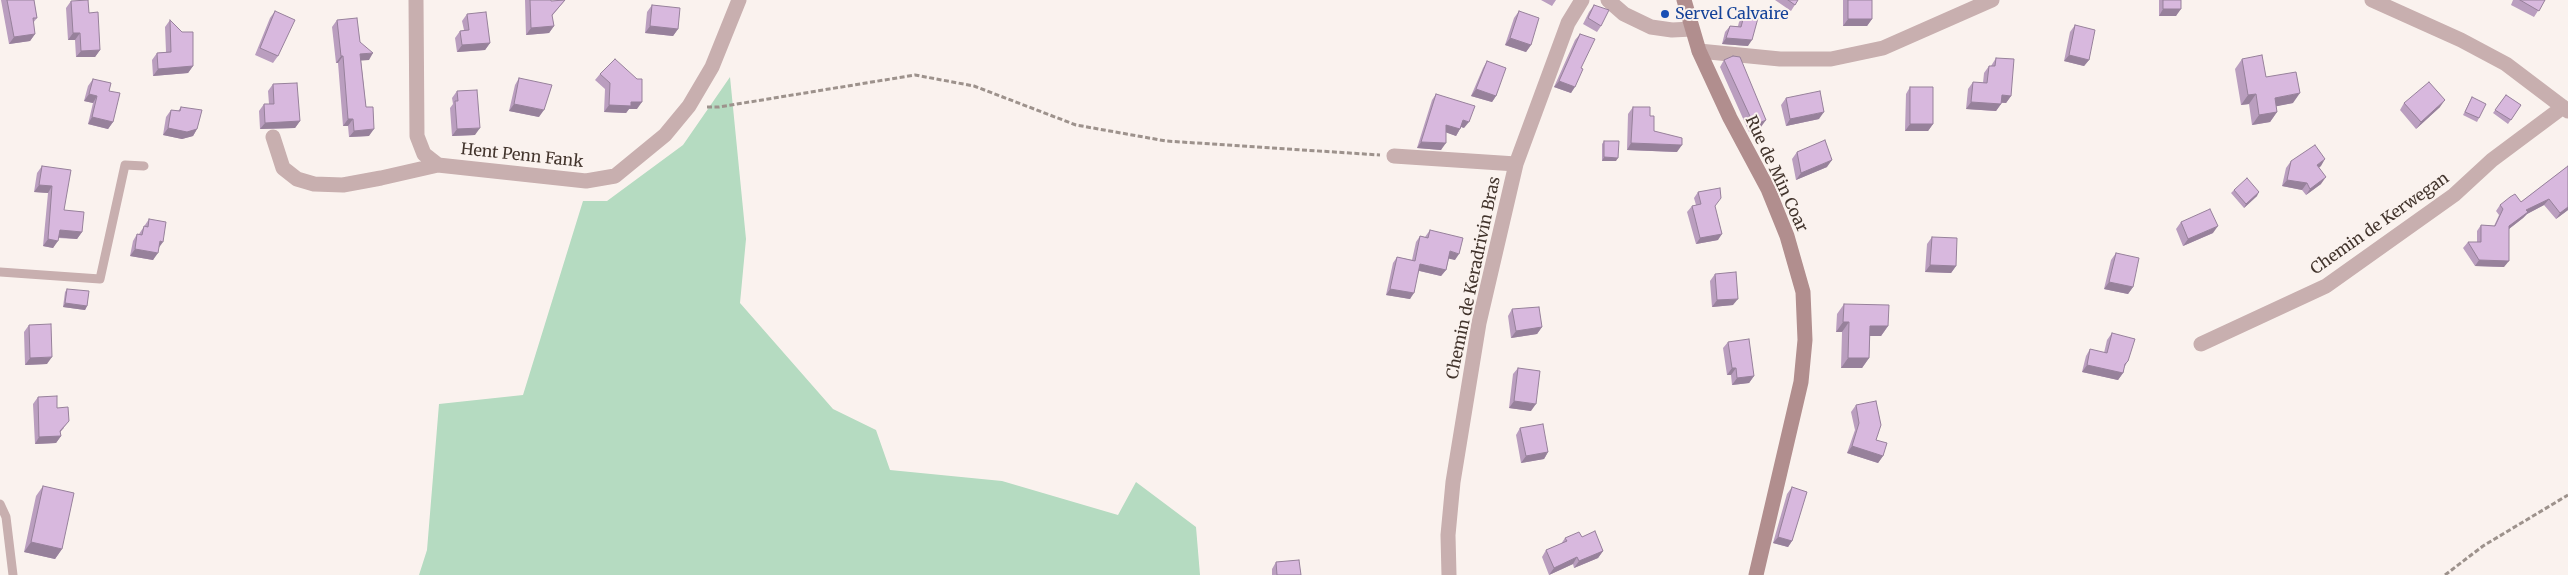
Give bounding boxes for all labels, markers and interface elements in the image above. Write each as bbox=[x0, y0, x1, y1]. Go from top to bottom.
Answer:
place label: Servel Calvaire bbox=[1675, 4, 1789, 24]
marker: Servel Calvaire bbox=[1659, 8, 1671, 20]
street label: Rue de Min Coar bbox=[1741, 113, 1811, 235]
street label: Hent Penn Fank bbox=[460, 140, 584, 172]
street label: Chemin de Kerwegan bbox=[2307, 169, 2453, 279]
street label: Chemin de Keradrivin Bras bbox=[1443, 175, 1505, 381]

